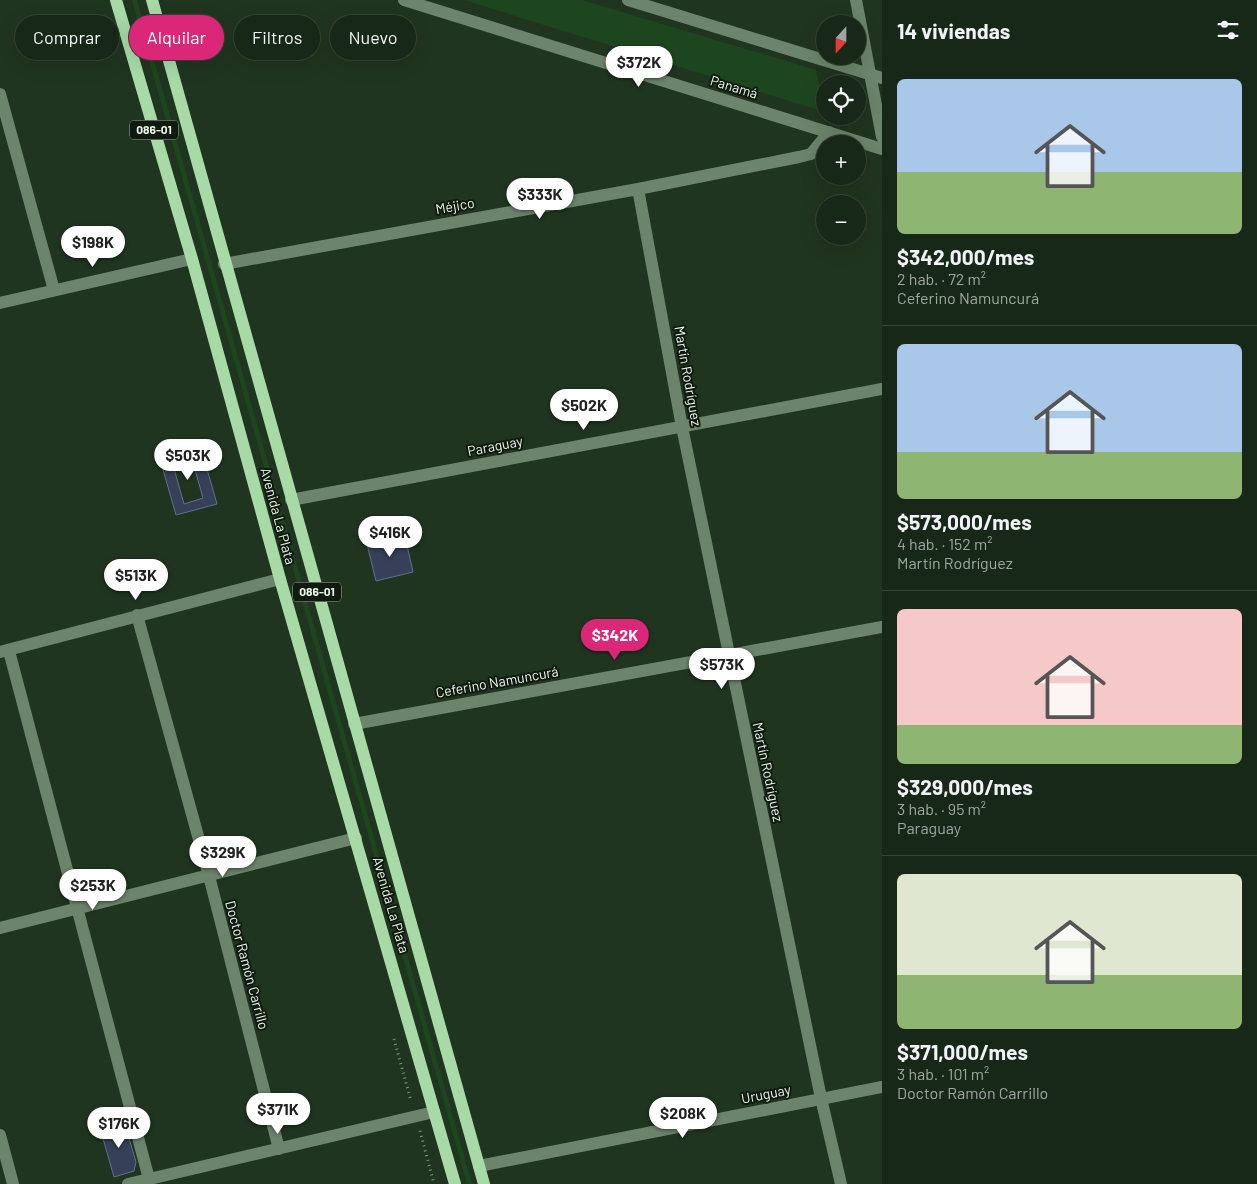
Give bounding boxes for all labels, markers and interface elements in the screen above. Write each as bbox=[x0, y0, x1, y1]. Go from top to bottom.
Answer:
chip: Comprar bbox=[15, 15, 119, 60]
chip: Alquilar bbox=[129, 15, 224, 60]
chip: Filtros bbox=[234, 15, 320, 60]
chip: Nuevo bbox=[330, 15, 416, 60]
north arrow bbox=[816, 15, 866, 65]
map controls bbox=[816, 15, 866, 245]
icon: filters bbox=[1214, 16, 1242, 44]
text: 14 viviendas bbox=[897, 18, 1010, 43]
pin: $372K bbox=[604, 46, 674, 88]
text: $372K bbox=[617, 52, 661, 71]
street label: Panamá bbox=[708, 71, 760, 102]
button: locate bbox=[816, 75, 866, 125]
icon: home bbox=[1025, 111, 1115, 201]
road number: 086-01 bbox=[130, 120, 178, 140]
button: + bbox=[816, 135, 866, 185]
pin: $333K bbox=[505, 178, 575, 220]
text: $333K bbox=[517, 184, 563, 203]
street label: Méjico bbox=[434, 194, 476, 217]
button: − bbox=[816, 195, 866, 245]
pin: $198K bbox=[58, 226, 128, 268]
text: $198K bbox=[72, 232, 114, 251]
text: $342,000/mes bbox=[897, 244, 1034, 269]
text: 2 hab. · 72 m² bbox=[897, 269, 986, 288]
text: Ceferino Namuncurá bbox=[897, 288, 1039, 307]
street label: Martín Rodríguez bbox=[671, 324, 706, 427]
icon: home bbox=[1025, 377, 1115, 467]
pin: $502K bbox=[549, 388, 619, 431]
text: $502K bbox=[561, 395, 607, 414]
street label: Paraguay bbox=[466, 432, 525, 459]
pin: $503K bbox=[153, 438, 223, 481]
text: $503K bbox=[165, 445, 211, 464]
street label: Avenida La Plata bbox=[257, 466, 300, 566]
text: $573,000/mes bbox=[897, 509, 1032, 534]
pin: $416K bbox=[355, 516, 425, 558]
text: $416K bbox=[369, 522, 411, 541]
text: 4 hab. · 152 m² bbox=[897, 534, 992, 553]
text: Martín Rodríguez bbox=[897, 553, 1013, 572]
pin: $513K bbox=[101, 558, 171, 601]
text: $513K bbox=[115, 565, 157, 584]
road number: 086-01 bbox=[293, 582, 341, 602]
pin: $342K bbox=[580, 618, 650, 661]
text: $342K bbox=[592, 625, 638, 644]
icon: home bbox=[1025, 642, 1115, 732]
pin: $573K bbox=[687, 648, 757, 690]
text: $573K bbox=[700, 654, 744, 673]
street label: Ceferino Namuncurá bbox=[434, 662, 560, 701]
street label: Martín Rodríguez bbox=[750, 721, 787, 823]
text: $329,000/mes bbox=[897, 774, 1033, 799]
text: 3 hab. · 95 m² bbox=[897, 799, 986, 818]
text: Paraguay bbox=[897, 818, 961, 837]
pin: $329K bbox=[188, 836, 258, 878]
text: $329K bbox=[200, 842, 246, 861]
street label: Avenida La Plata bbox=[370, 855, 413, 955]
pin: $253K bbox=[58, 868, 128, 911]
text: $253K bbox=[70, 875, 116, 894]
street label: Doctor Ramón Carrillo bbox=[222, 899, 273, 1031]
icon: home bbox=[1025, 907, 1115, 997]
text: $371,000/mes bbox=[897, 1039, 1028, 1064]
text: 3 hab. · 101 m² bbox=[897, 1064, 989, 1083]
street label: Uruguay bbox=[740, 1080, 793, 1107]
text: Doctor Ramón Carrillo bbox=[897, 1083, 1048, 1102]
pin: $371K bbox=[243, 1092, 313, 1135]
pin: $208K bbox=[648, 1096, 718, 1139]
text: $371K bbox=[257, 1099, 299, 1118]
text: $208K bbox=[660, 1103, 706, 1122]
pin: $176K bbox=[84, 1106, 154, 1149]
text: $176K bbox=[98, 1113, 140, 1132]

